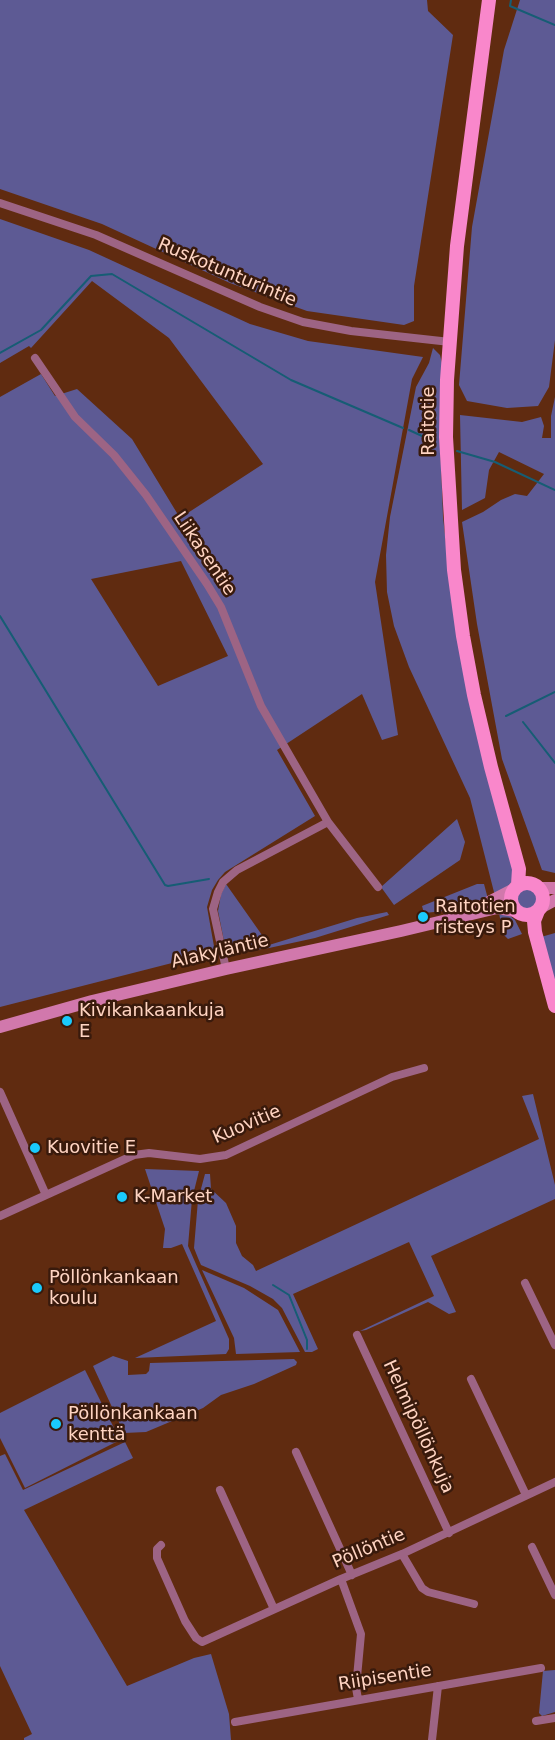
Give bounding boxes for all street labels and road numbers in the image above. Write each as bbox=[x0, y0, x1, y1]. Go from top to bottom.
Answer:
street label: Ruskotunturintie bbox=[154, 234, 300, 312]
street label: Raitotie bbox=[418, 386, 440, 456]
street label: Liikasentie bbox=[168, 508, 240, 600]
street label: Alakyläntie bbox=[169, 930, 271, 974]
street label: Kuovitie bbox=[210, 1101, 284, 1149]
street label: Helmipöllönkuja bbox=[378, 1357, 458, 1497]
street label: Pöllöntie bbox=[329, 1524, 409, 1574]
street label: Riipisentie bbox=[337, 1660, 433, 1696]

